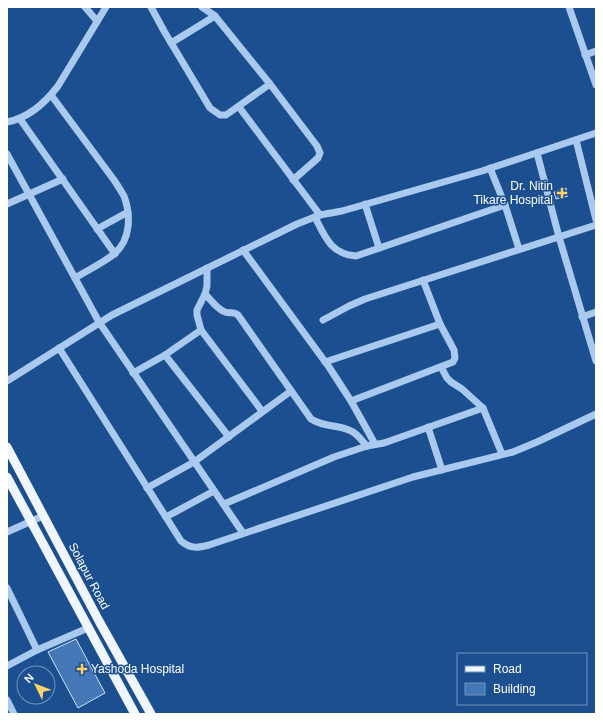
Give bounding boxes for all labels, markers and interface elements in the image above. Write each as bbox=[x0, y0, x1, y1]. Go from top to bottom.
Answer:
place label: Dr. Nitin Tikare Hospital bbox=[473, 179, 553, 207]
marker: Dr. Nitin Tikare Hospital bbox=[556, 187, 568, 199]
street label: Solapur Road bbox=[66, 540, 112, 612]
legend bbox=[457, 653, 587, 705]
place label: Yashoda Hospital bbox=[91, 662, 184, 676]
text: Road bbox=[493, 662, 522, 676]
marker: Yashoda Hospital bbox=[76, 663, 88, 675]
north arrow bbox=[16, 665, 56, 705]
text: N bbox=[22, 671, 36, 685]
text: Building bbox=[493, 682, 536, 696]

